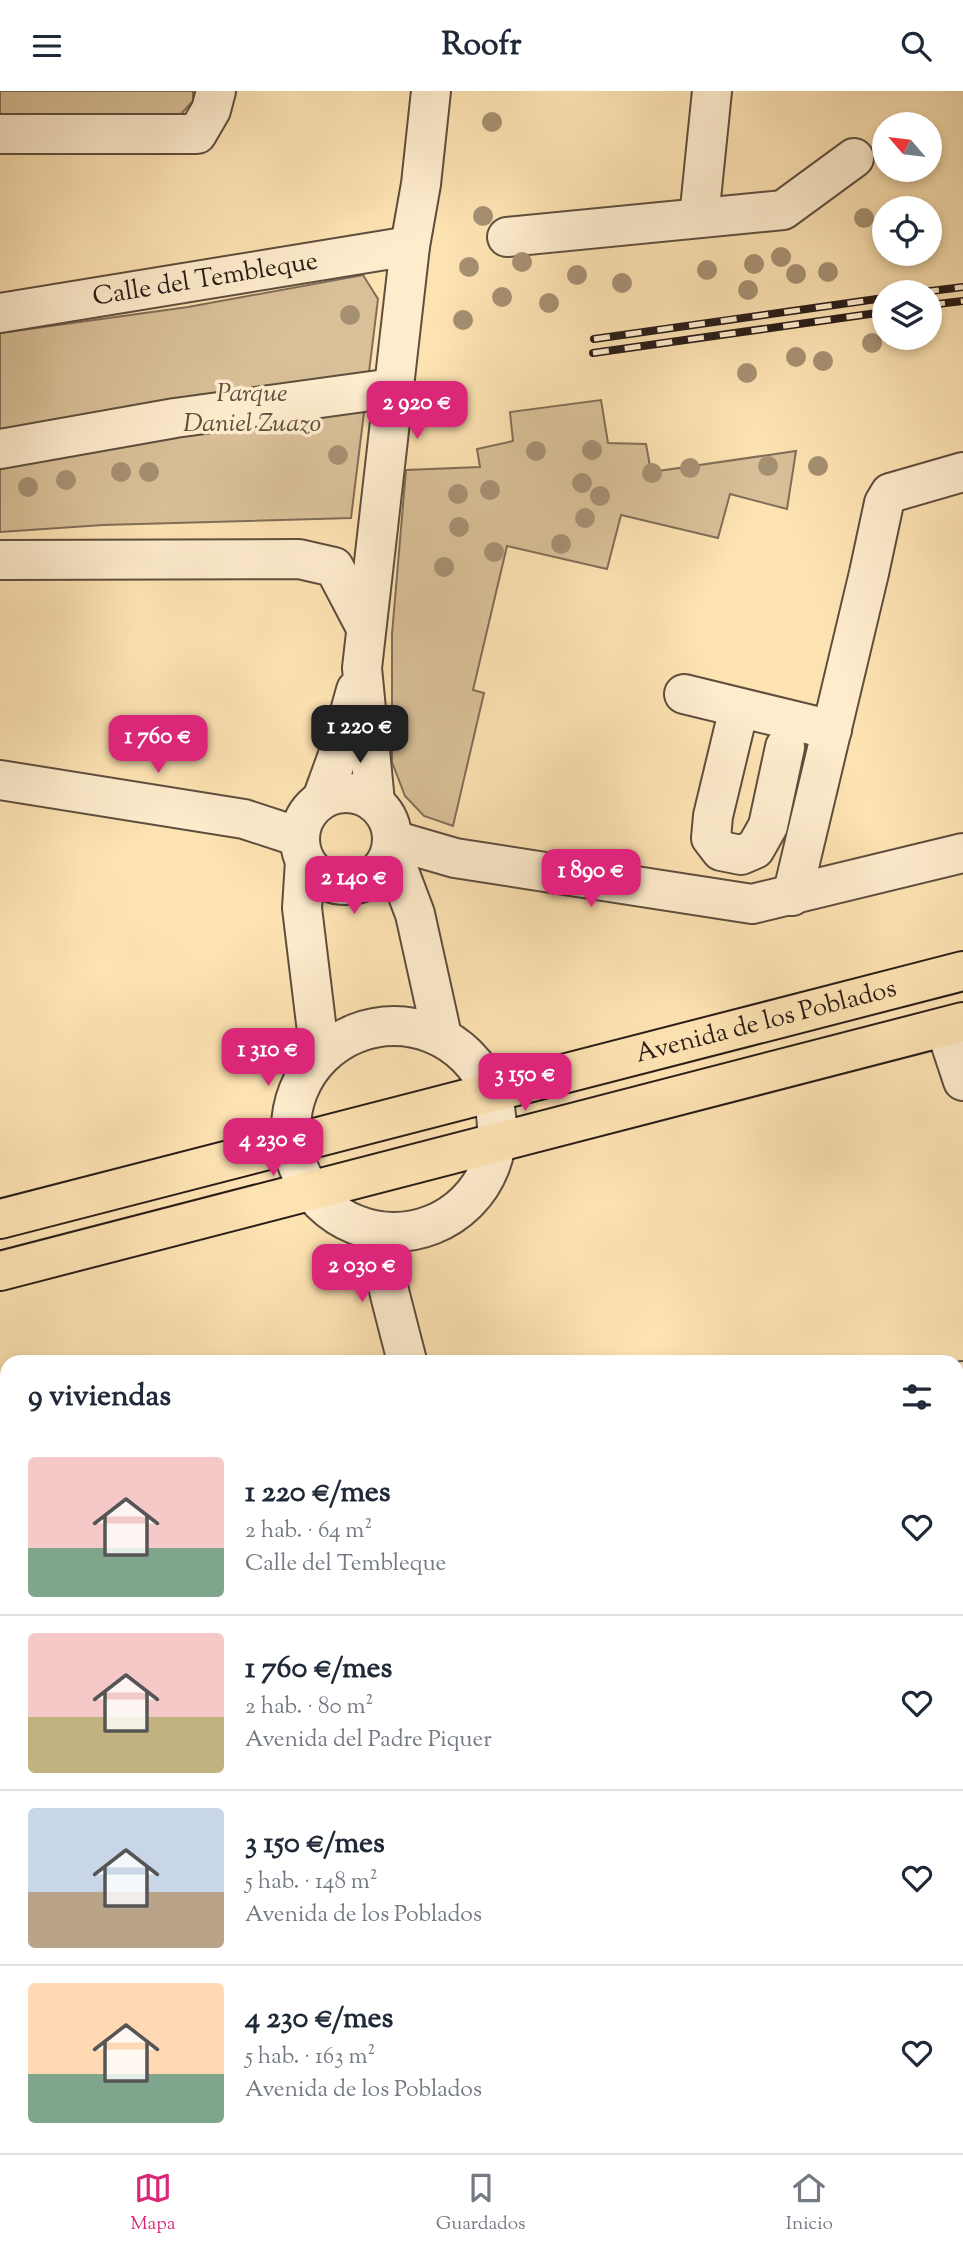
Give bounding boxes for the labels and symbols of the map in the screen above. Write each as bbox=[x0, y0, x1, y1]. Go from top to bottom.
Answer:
north arrow bbox=[872, 112, 942, 182]
street label: Calle del Tembleque bbox=[90, 243, 321, 316]
park label: Parque Daniel Zuazo bbox=[183, 376, 321, 443]
pin: 2 920 € bbox=[352, 381, 482, 441]
pin: 1 220 € bbox=[295, 705, 425, 765]
pin: 1 760 € bbox=[93, 715, 223, 775]
pin: 1 890 € bbox=[526, 849, 656, 909]
pin: 2 140 € bbox=[289, 857, 419, 916]
street label: Avenida de los Poblados bbox=[632, 970, 900, 1073]
pin: 1 310 € bbox=[203, 1028, 333, 1088]
pin: 3 150 € bbox=[460, 1053, 590, 1113]
pin: 4 230 € bbox=[208, 1119, 338, 1178]
pin: 2 030 € bbox=[297, 1245, 427, 1304]

